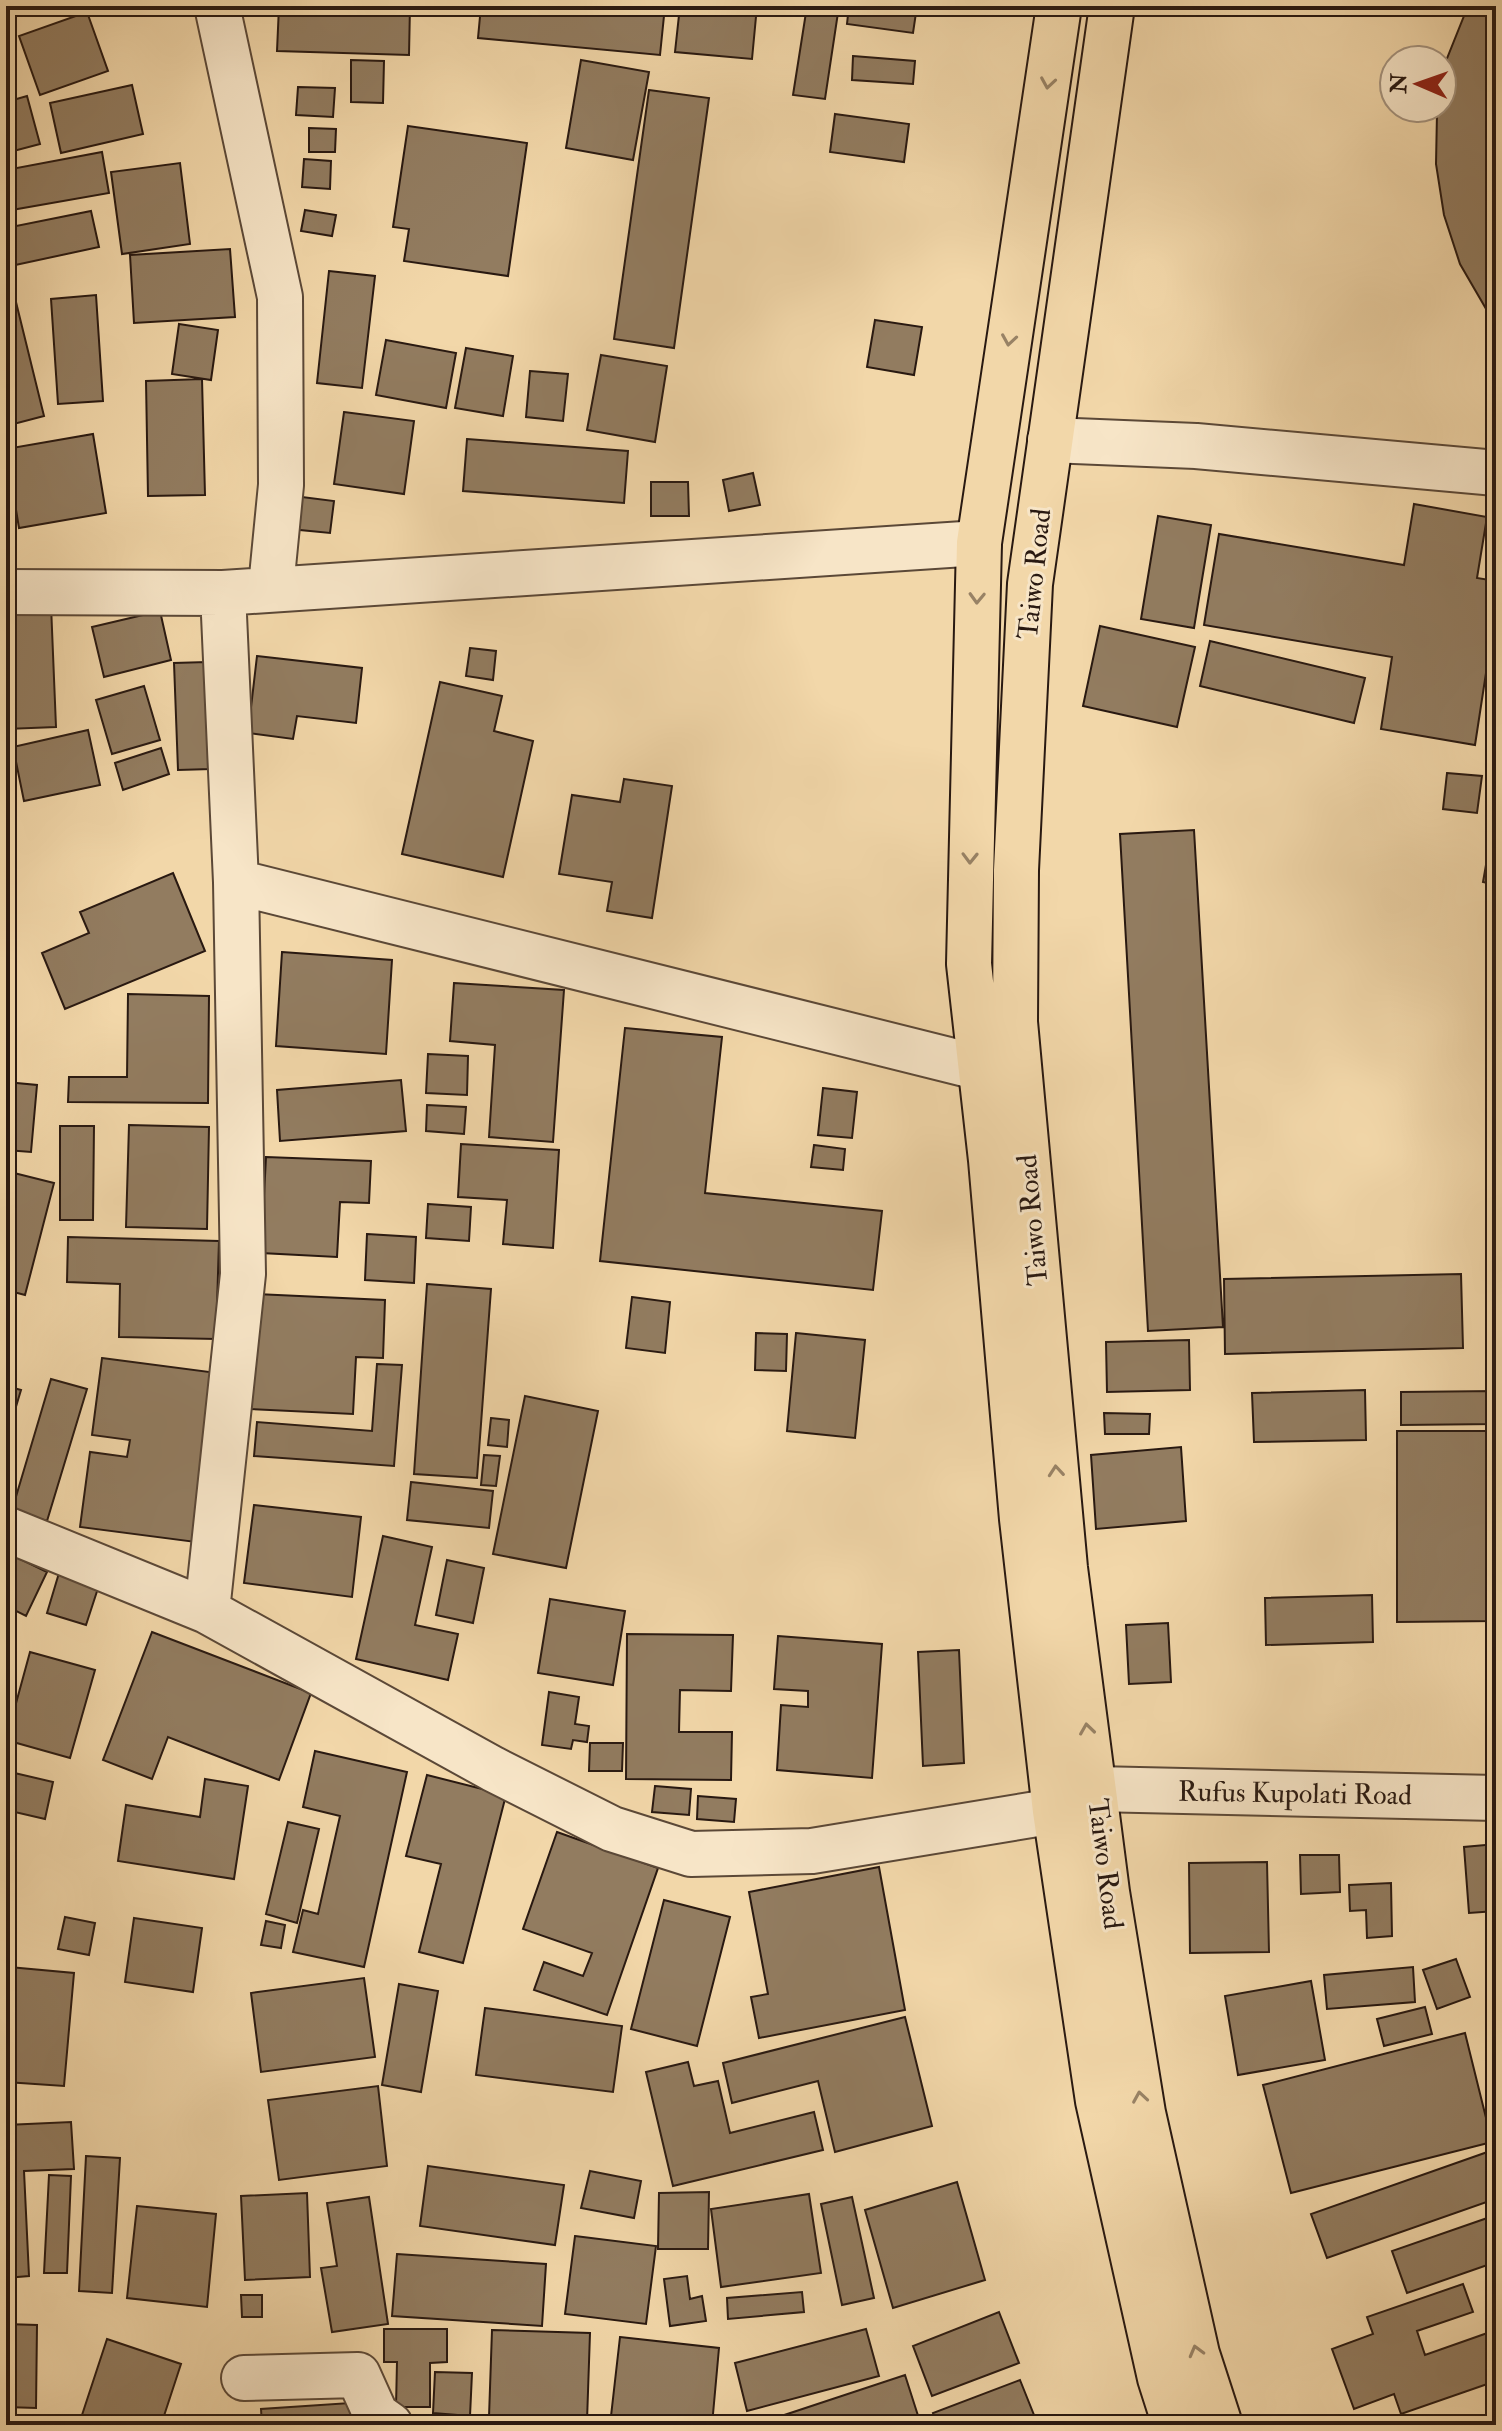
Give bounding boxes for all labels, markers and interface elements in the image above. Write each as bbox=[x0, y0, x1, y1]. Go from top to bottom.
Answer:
north arrow bbox=[1378, 44, 1458, 124]
text: N bbox=[1385, 73, 1413, 95]
one-way arrow bbox=[1040, 76, 1057, 90]
one-way arrow bbox=[1001, 333, 1018, 347]
street label: Taiwo Road bbox=[1011, 507, 1059, 641]
one-way arrow bbox=[968, 592, 985, 605]
one-way arrow bbox=[962, 852, 979, 865]
street label: Taiwo Road bbox=[1010, 1153, 1056, 1287]
one-way arrow bbox=[1048, 1464, 1065, 1477]
one-way arrow bbox=[1079, 1722, 1096, 1736]
street label: Rufus Kupolati Road bbox=[1178, 1774, 1413, 1814]
street label: Taiwo Road bbox=[1080, 1797, 1130, 1932]
one-way arrow bbox=[1132, 2090, 1149, 2104]
one-way arrow bbox=[1189, 2344, 1206, 2358]

